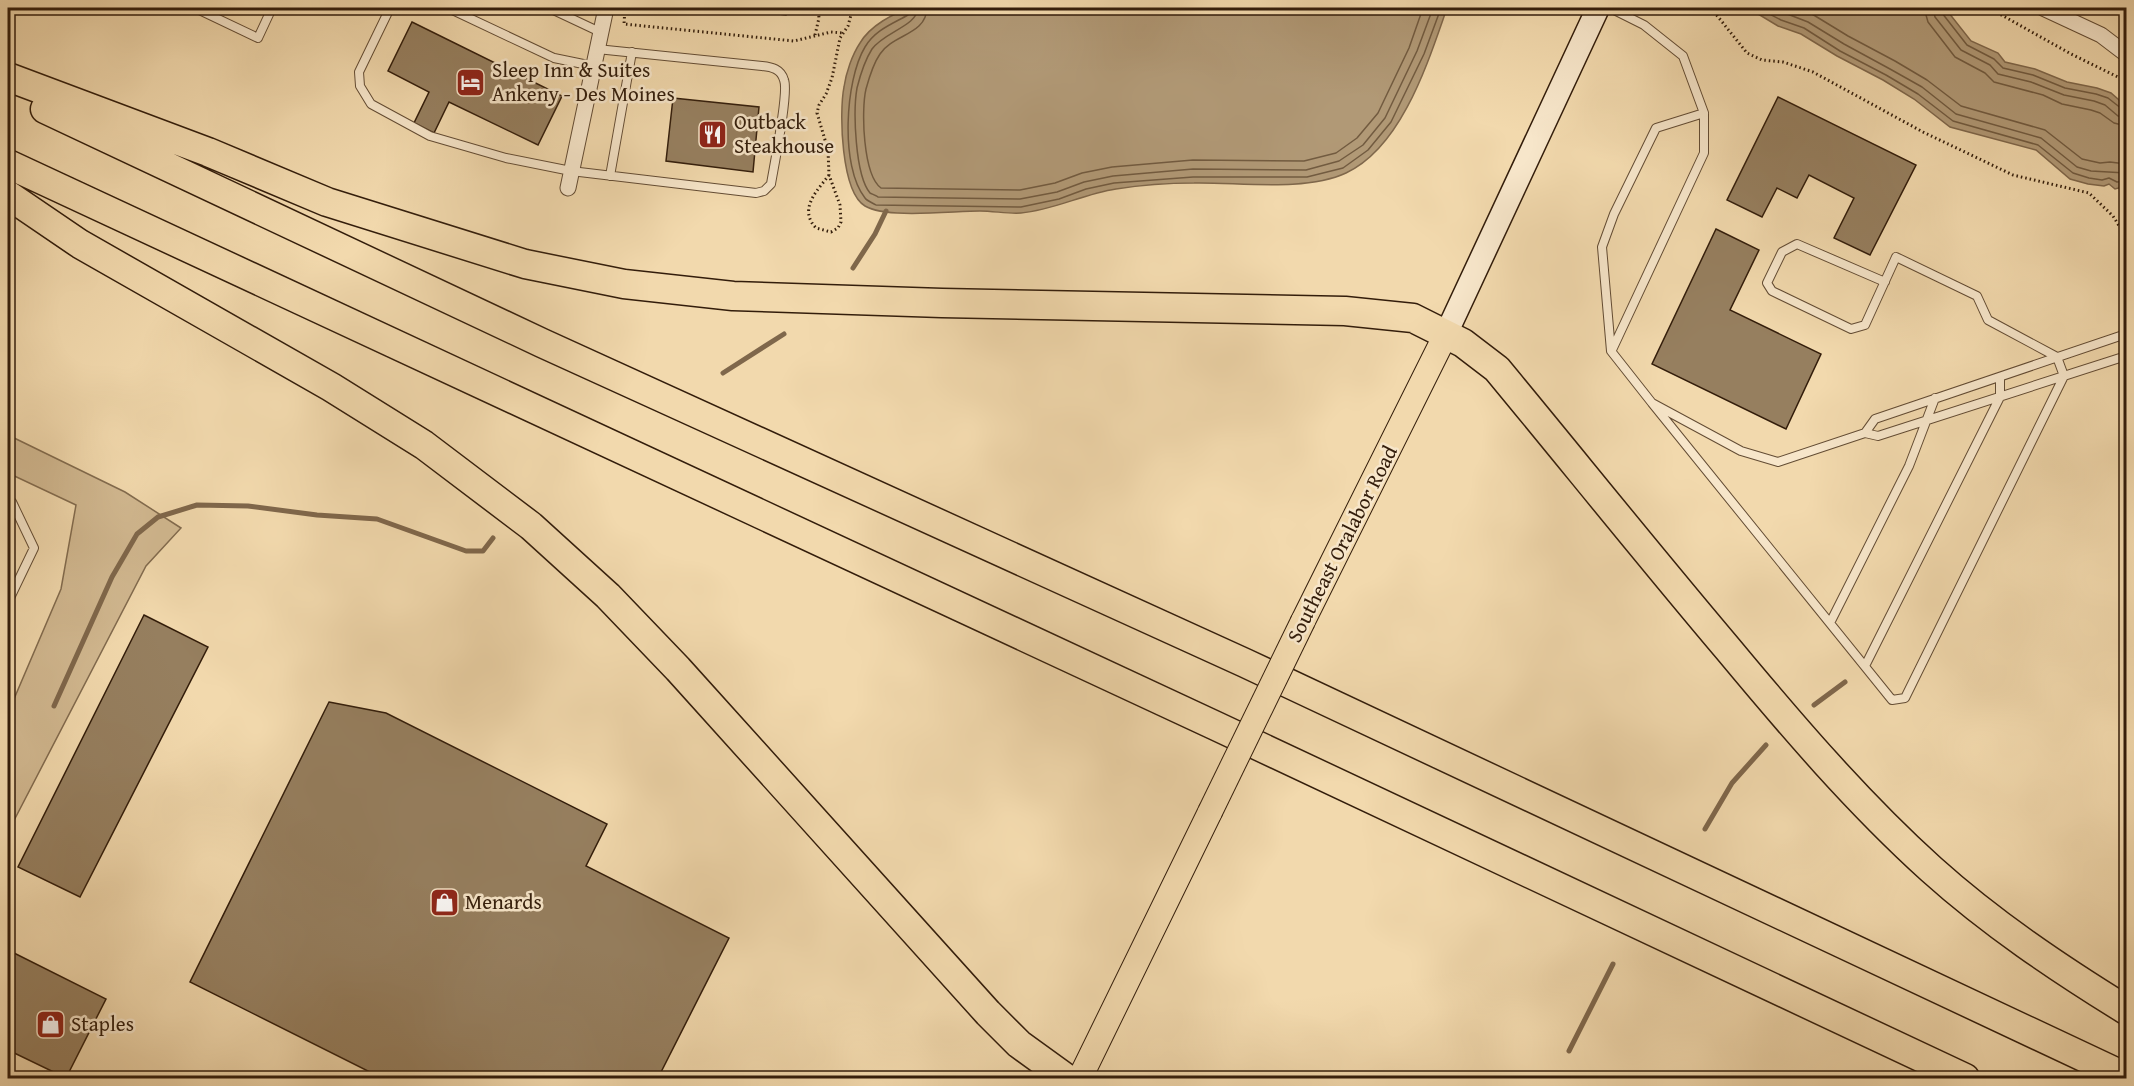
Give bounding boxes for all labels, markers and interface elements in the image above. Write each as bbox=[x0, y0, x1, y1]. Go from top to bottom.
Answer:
place label: Sleep Inn & Suites Ankeny - Des Moines bbox=[492, 54, 675, 109]
hotel icon: Sleep Inn & Suites Ankeny - Des Moines bbox=[455, 66, 487, 98]
place label: Outback Steakhouse bbox=[734, 106, 834, 161]
restaurant icon: Outback Steakhouse bbox=[697, 118, 729, 150]
street label: Southeast Oralabor Road bbox=[1278, 439, 1405, 648]
shop icon: Menards bbox=[428, 886, 460, 918]
place label: Menards bbox=[465, 886, 542, 917]
shop icon: Staples bbox=[34, 1008, 66, 1040]
place label: Staples bbox=[71, 1008, 134, 1039]

